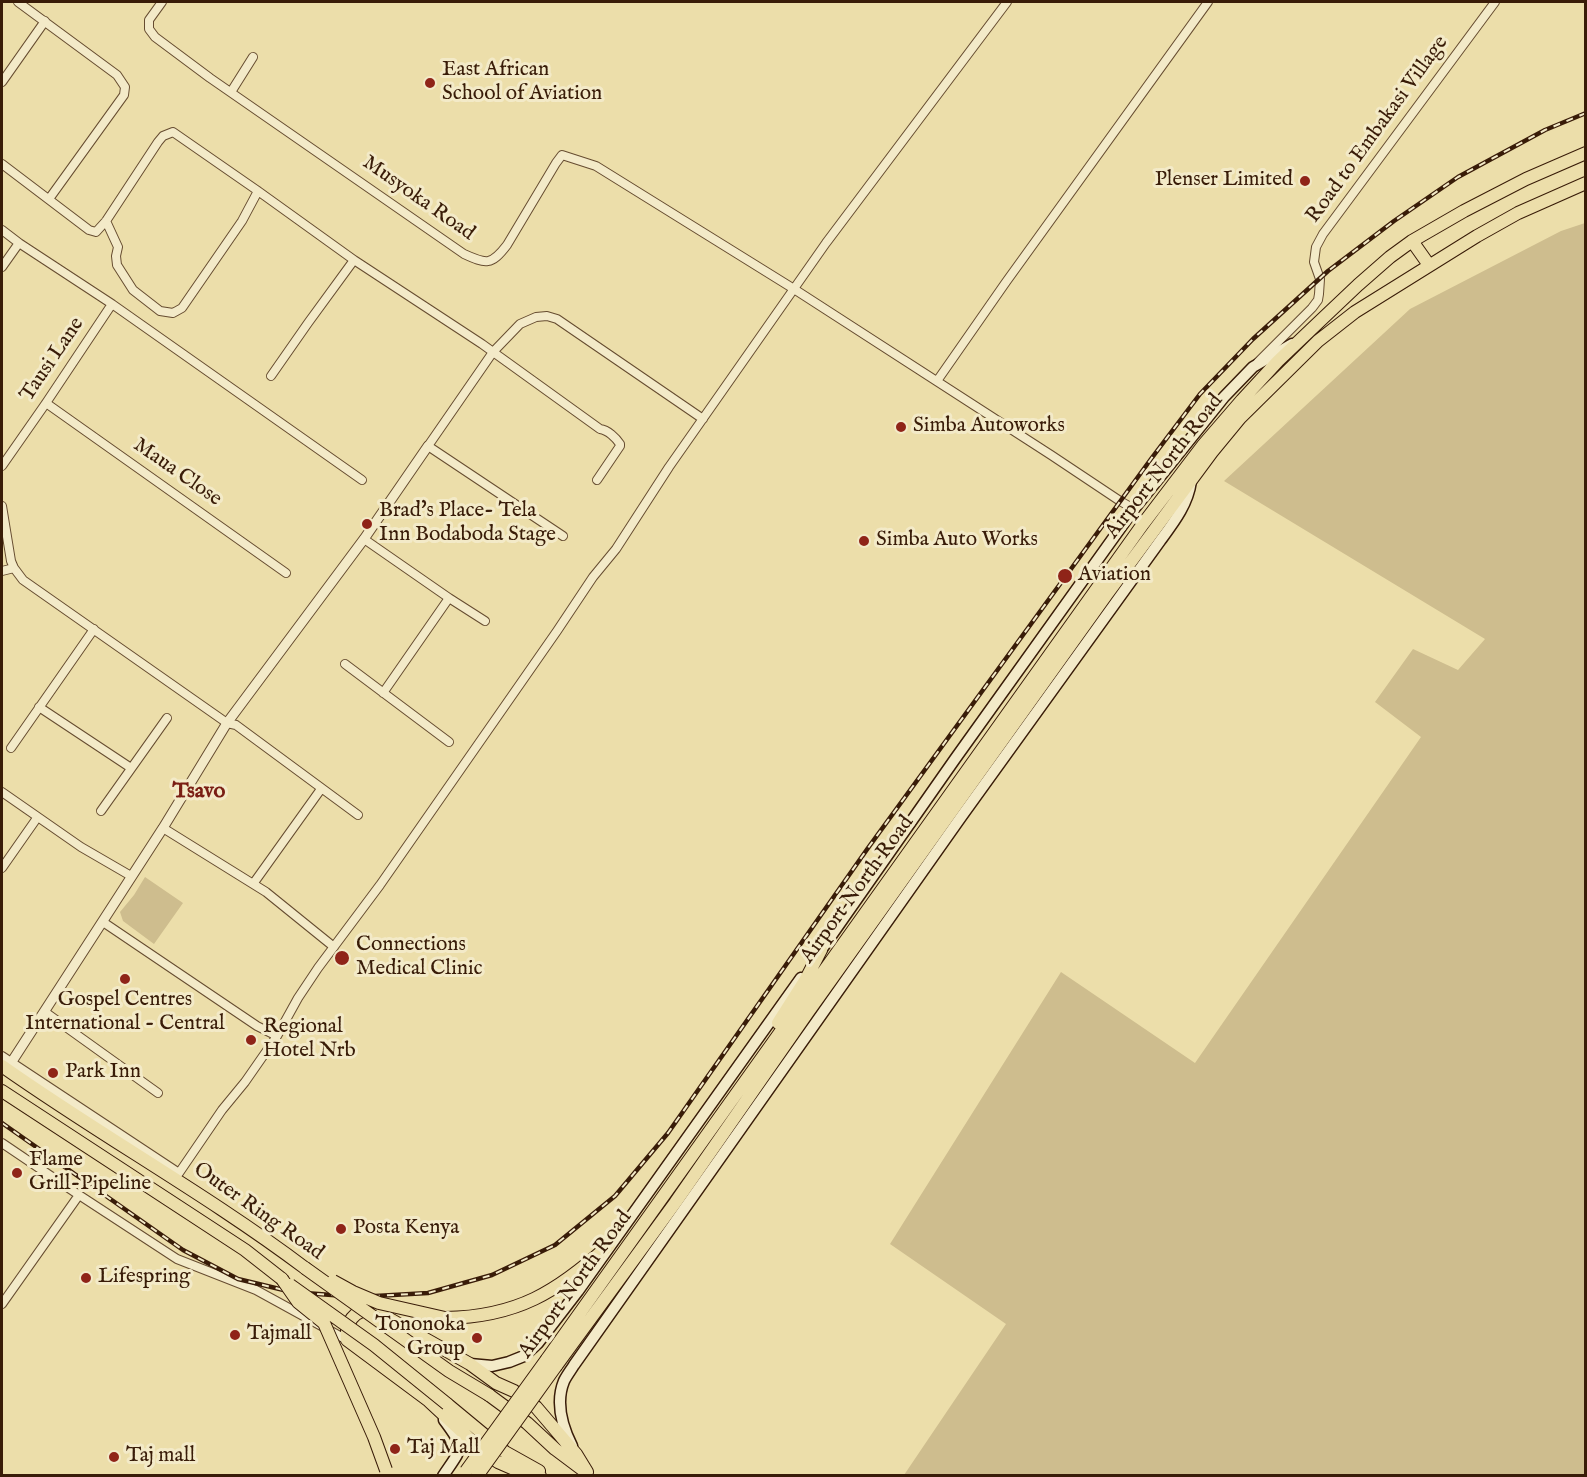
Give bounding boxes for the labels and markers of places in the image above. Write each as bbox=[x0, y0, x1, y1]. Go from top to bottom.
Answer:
place label: East African School of Aviation bbox=[442, 58, 602, 108]
marker: East African School of Aviation bbox=[423, 76, 437, 90]
place label: Plenser Limited bbox=[1155, 168, 1293, 194]
marker: Plenser Limited bbox=[1298, 174, 1312, 188]
place label: Simba Autoworks bbox=[913, 414, 1065, 440]
marker: Simba Autoworks bbox=[894, 420, 908, 434]
place label: Brad's Place- Tela Inn Bodaboda Stage bbox=[379, 499, 556, 549]
marker: Brad's Place- Tela Inn Bodaboda Stage bbox=[360, 517, 374, 531]
place label: Simba Auto Works bbox=[876, 528, 1038, 554]
marker: Simba Auto Works bbox=[857, 534, 871, 548]
place label: Aviation bbox=[1078, 563, 1151, 589]
marker: Aviation bbox=[1056, 567, 1074, 585]
place label: Connections Medical Clinic bbox=[356, 933, 482, 983]
marker: Connections Medical Clinic bbox=[333, 949, 351, 967]
marker: Gospel Centres International - Central bbox=[118, 972, 132, 986]
place label: Gospel Centres International - Central bbox=[25, 988, 225, 1038]
place label: Regional Hotel Nrb bbox=[263, 1015, 356, 1065]
marker: Regional Hotel Nrb bbox=[244, 1033, 258, 1047]
place label: Park Inn bbox=[65, 1060, 141, 1086]
marker: Park Inn bbox=[46, 1066, 60, 1080]
place label: Flame Grill-Pipeline bbox=[29, 1148, 151, 1198]
marker: Flame Grill-Pipeline bbox=[10, 1166, 24, 1180]
place label: Posta Kenya bbox=[353, 1216, 459, 1242]
marker: Posta Kenya bbox=[334, 1222, 348, 1236]
place label: Lifespring bbox=[98, 1265, 190, 1291]
marker: Lifespring bbox=[79, 1271, 93, 1285]
place label: Tononoka Group bbox=[375, 1313, 465, 1363]
place label: Tajmall bbox=[247, 1322, 312, 1348]
marker: Tajmall bbox=[228, 1328, 242, 1342]
marker: Tononoka Group bbox=[470, 1331, 484, 1345]
place label: Taj Mall bbox=[407, 1436, 480, 1462]
marker: Taj Mall bbox=[388, 1442, 402, 1456]
place label: Taj mall bbox=[126, 1444, 195, 1470]
marker: Taj mall bbox=[107, 1450, 121, 1464]

